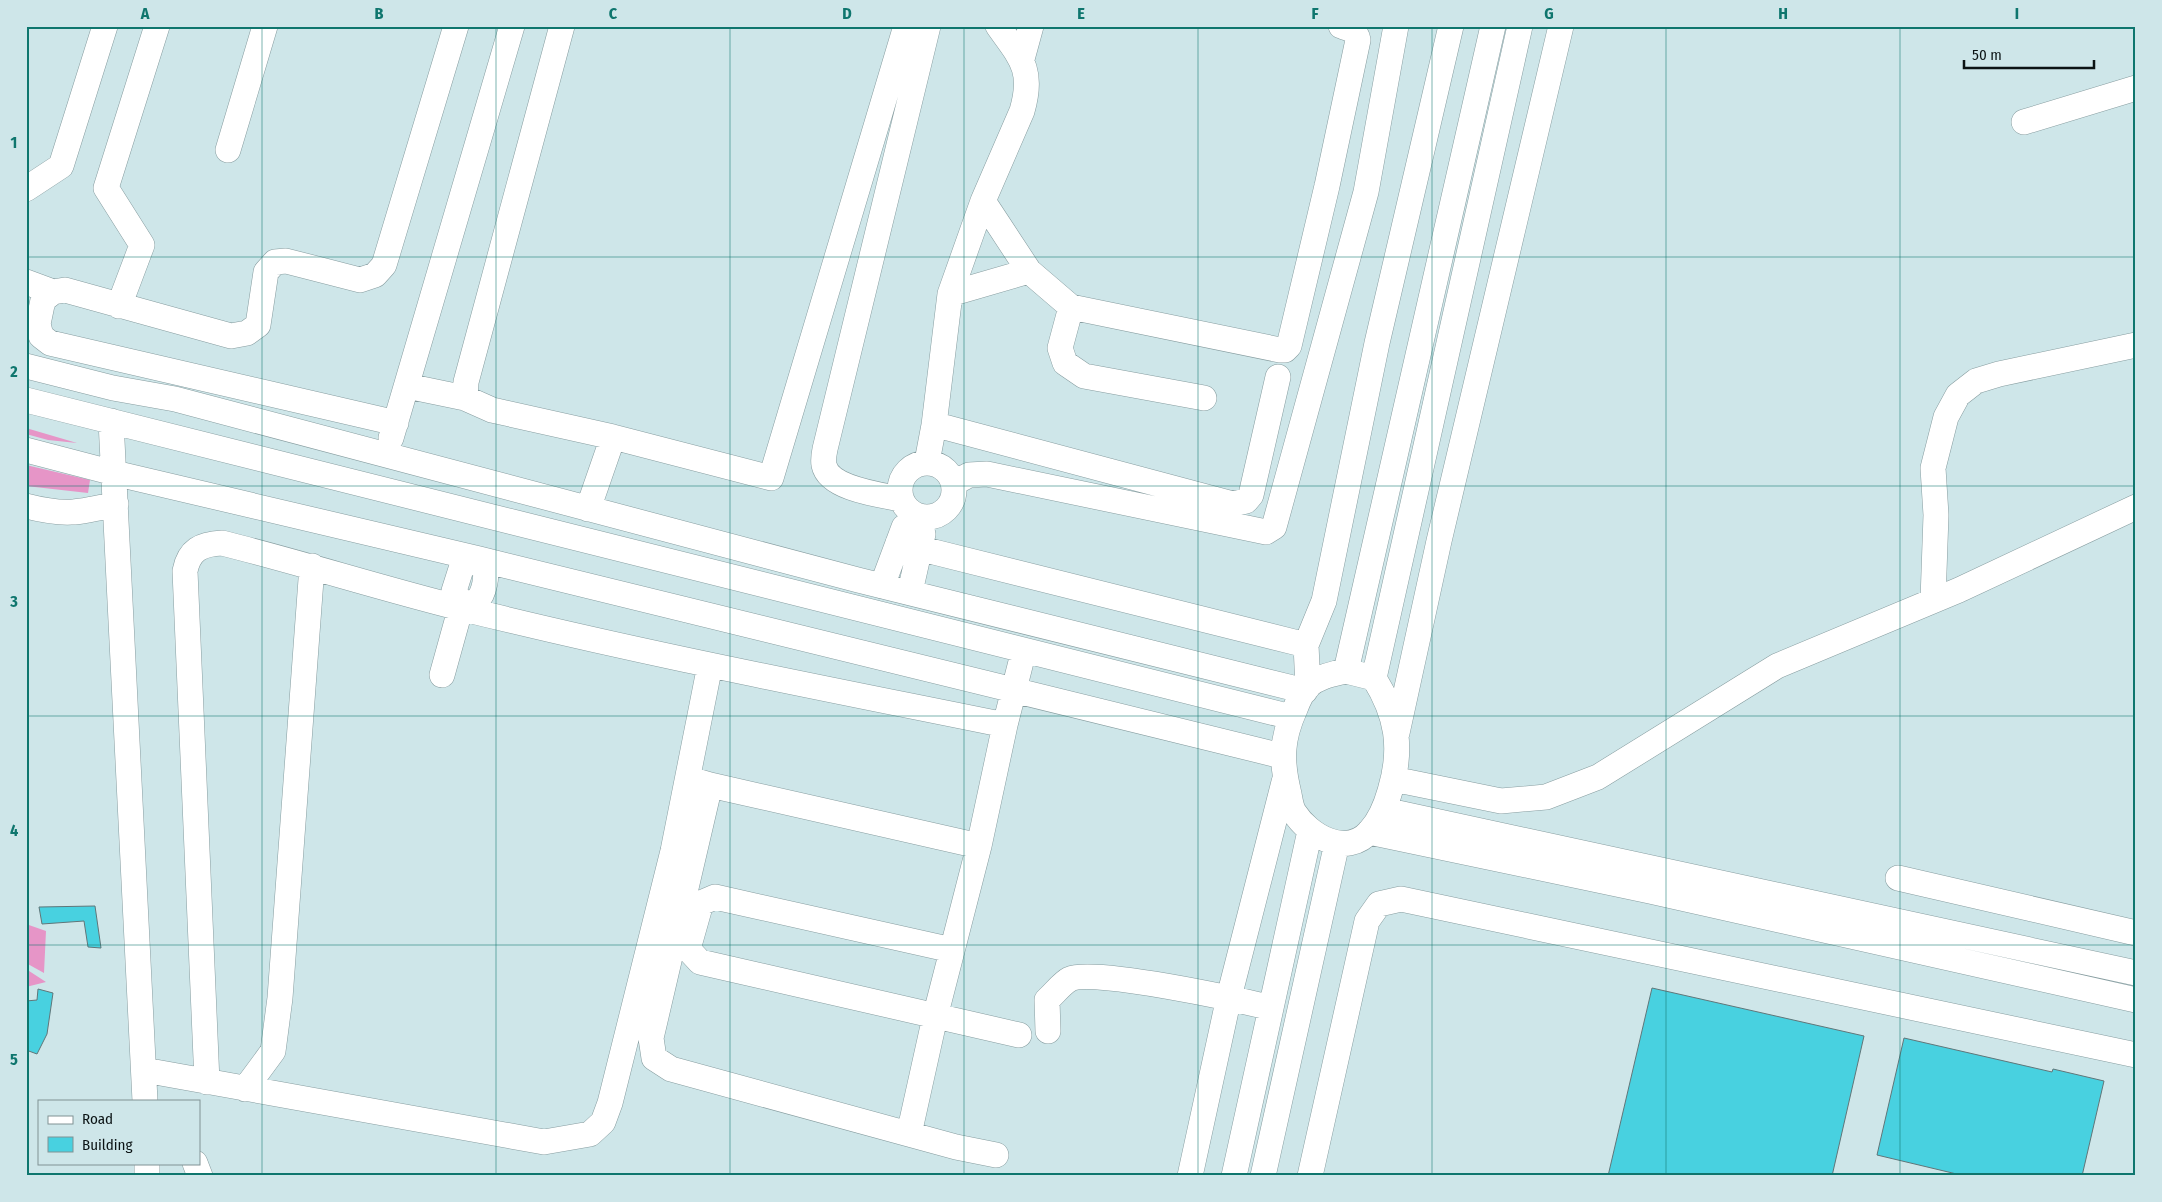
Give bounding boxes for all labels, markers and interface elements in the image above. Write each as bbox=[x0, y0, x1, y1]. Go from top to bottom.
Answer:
text: A bbox=[140, 4, 150, 23]
text: B bbox=[375, 4, 384, 23]
text: C bbox=[609, 4, 618, 23]
text: D bbox=[842, 4, 852, 23]
text: E bbox=[1077, 4, 1085, 23]
text: F bbox=[1311, 4, 1319, 23]
text: G bbox=[1544, 4, 1554, 23]
text: H bbox=[1778, 4, 1788, 23]
text: I bbox=[2015, 4, 2019, 23]
scale bar bbox=[1964, 38, 2094, 70]
text: 50 m bbox=[1972, 46, 2002, 64]
text: 1 bbox=[11, 133, 17, 152]
text: 2 bbox=[9, 362, 18, 381]
text: 3 bbox=[9, 592, 18, 611]
text: 4 bbox=[10, 821, 18, 840]
text: 5 bbox=[10, 1050, 18, 1069]
legend bbox=[38, 1100, 200, 1164]
text: Road bbox=[82, 1110, 113, 1128]
text: Building bbox=[82, 1136, 133, 1154]

